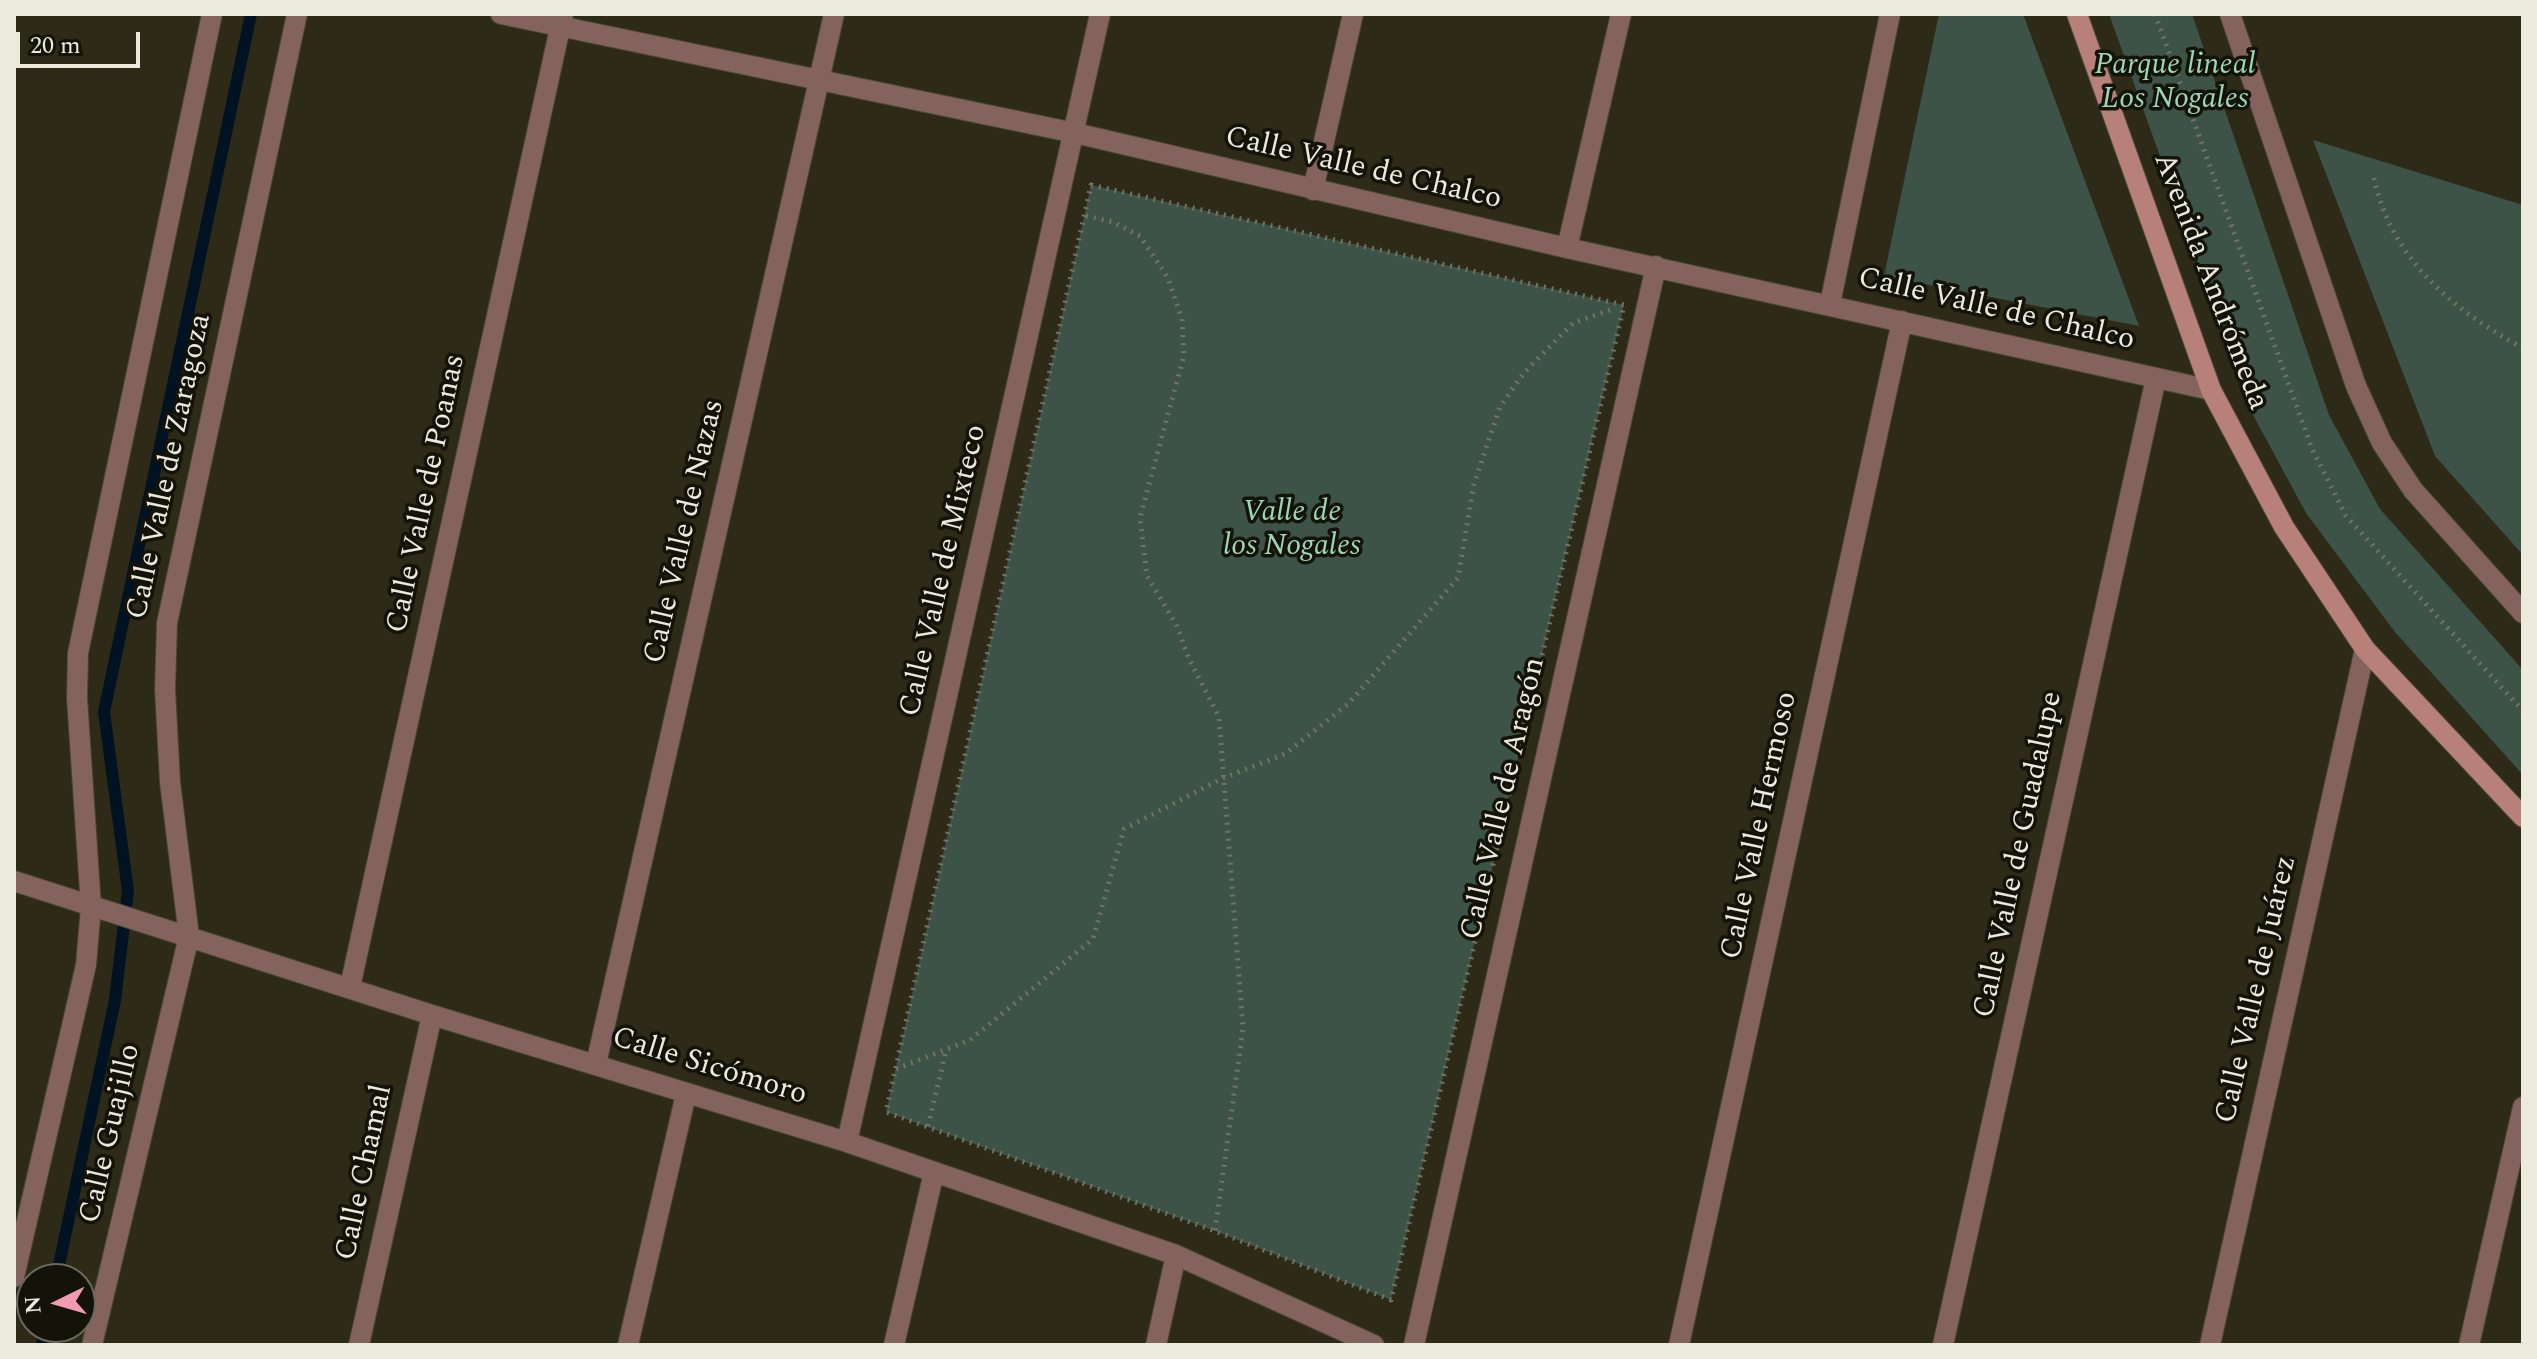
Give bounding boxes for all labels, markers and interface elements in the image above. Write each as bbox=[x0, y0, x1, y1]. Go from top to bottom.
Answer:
scale bar bbox=[20, 16, 144, 66]
text: 20 m bbox=[30, 28, 81, 64]
park label: Parque lineal Los Nogales bbox=[2095, 49, 2255, 120]
street label: Calle Valle de Chalco bbox=[1221, 121, 1505, 219]
street label: Avenida Andrómeda bbox=[2143, 148, 2275, 416]
street label: Calle Valle de Chalco bbox=[1854, 262, 2138, 360]
street label: Calle Valle de Zaragoza bbox=[121, 311, 221, 623]
street label: Calle Valle de Poanas bbox=[381, 351, 475, 637]
street label: Calle Valle de Nazas bbox=[638, 397, 734, 667]
street label: Calle Valle de Mixteco bbox=[894, 422, 996, 720]
park label: Valle de los Nogales bbox=[1223, 496, 1361, 566]
street label: Calle Valle de Aragón bbox=[1455, 654, 1555, 944]
street label: Calle Valle de Guadalupe bbox=[1968, 688, 2072, 1022]
street label: Calle Valle Hermoso bbox=[1715, 689, 1807, 963]
street label: Calle Valle de Juárez bbox=[2210, 853, 2306, 1127]
street label: Calle Sicómoro bbox=[607, 1021, 811, 1115]
street label: Calle Guajillo bbox=[74, 1041, 150, 1227]
street label: Calle Chamal bbox=[330, 1082, 402, 1264]
north arrow bbox=[16, 1263, 96, 1343]
text: N bbox=[16, 1295, 51, 1315]

